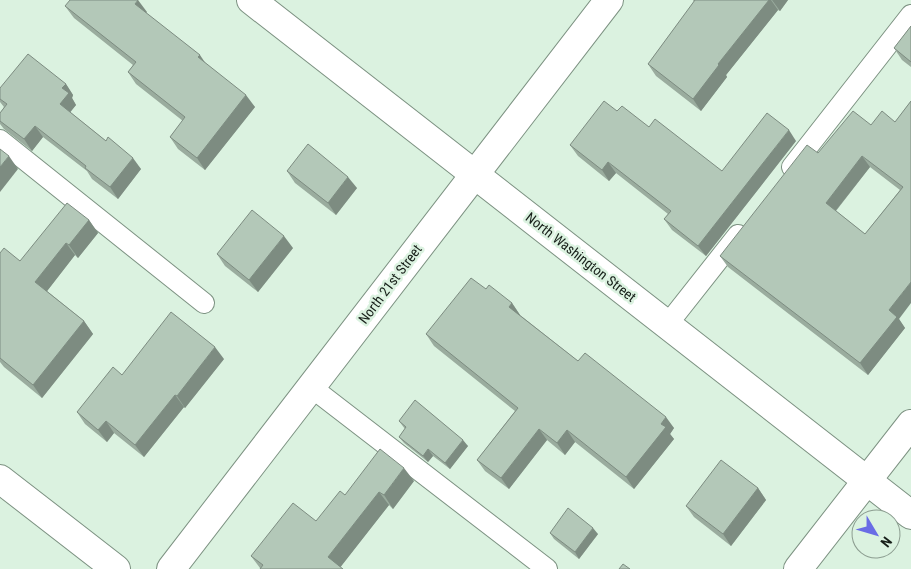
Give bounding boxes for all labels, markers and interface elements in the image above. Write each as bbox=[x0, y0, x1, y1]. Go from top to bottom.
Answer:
street label: North Washington Street bbox=[523, 209, 639, 305]
street label: North 21st Street bbox=[355, 241, 425, 327]
north arrow bbox=[851, 509, 901, 559]
text: N bbox=[877, 534, 895, 550]

